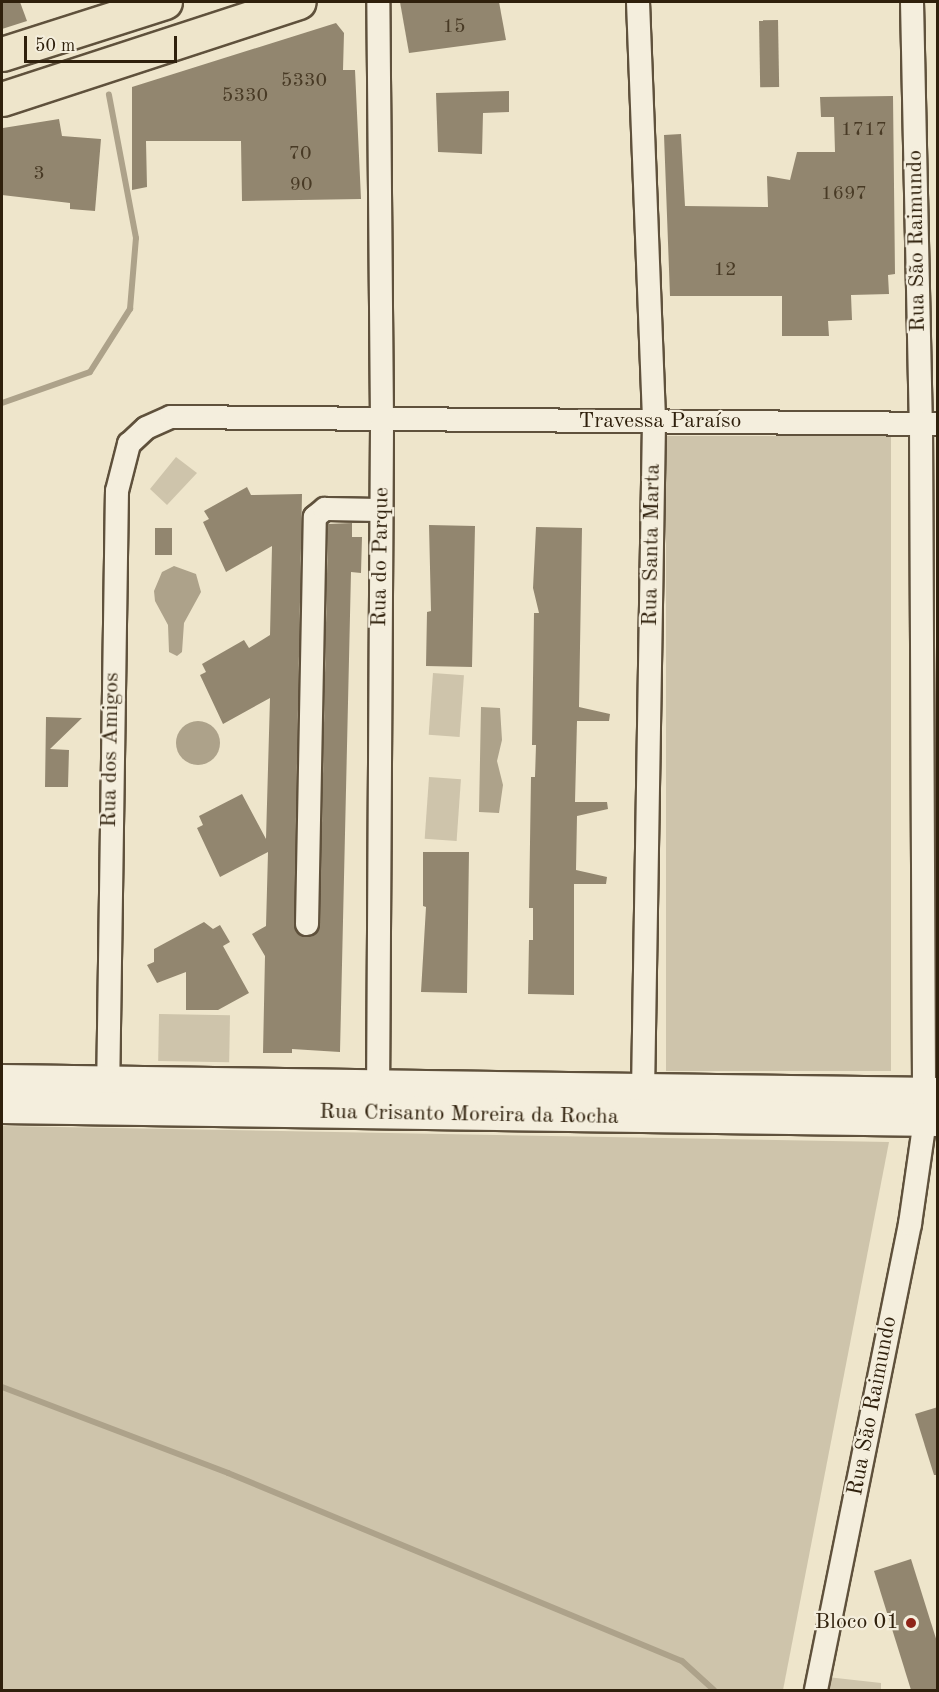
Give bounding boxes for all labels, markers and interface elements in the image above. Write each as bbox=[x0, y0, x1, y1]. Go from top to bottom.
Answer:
house number: 15 bbox=[442, 15, 466, 39]
scale bar bbox=[27, 24, 180, 62]
text: 50 m bbox=[35, 37, 75, 55]
house number: 5330 bbox=[281, 69, 327, 93]
house number: 5330 bbox=[222, 84, 268, 108]
house number: 1717 bbox=[841, 118, 887, 142]
house number: 70 bbox=[288, 142, 312, 166]
street label: Rua São Raimundo bbox=[902, 150, 932, 332]
house number: 3 bbox=[33, 162, 45, 186]
house number: 90 bbox=[289, 173, 313, 197]
house number: 1697 bbox=[821, 182, 867, 206]
house number: 12 bbox=[713, 258, 737, 282]
street label: Travessa Paraíso bbox=[579, 409, 741, 435]
street label: Rua Santa Marta bbox=[637, 464, 667, 626]
street label: Rua do Parque bbox=[367, 487, 395, 627]
street label: Rua dos Amigos bbox=[96, 672, 126, 828]
street label: Rua Crisanto Moreira da Rocha bbox=[319, 1099, 619, 1131]
street label: Rua São Raimundo bbox=[843, 1314, 903, 1498]
place label: Bloco 01 bbox=[815, 1610, 899, 1636]
marker: Bloco 01 bbox=[904, 1616, 918, 1630]

